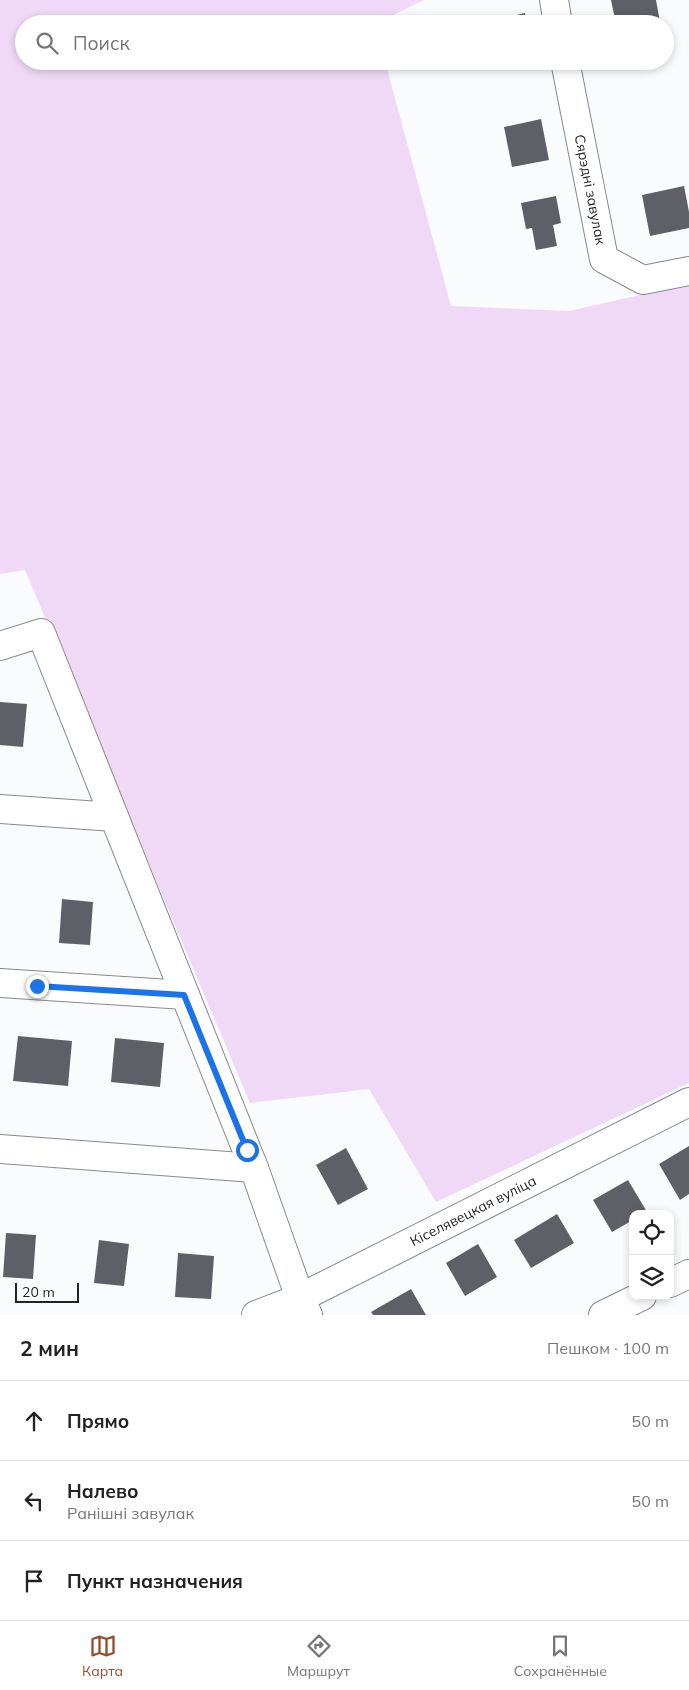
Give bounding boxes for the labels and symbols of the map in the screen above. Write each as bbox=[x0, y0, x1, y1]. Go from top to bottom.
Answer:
street label: Сярэдні завулак bbox=[571, 133, 610, 247]
route end bbox=[26, 975, 49, 998]
route start bbox=[236, 1139, 259, 1162]
street label: Кіселявецкая вуліца bbox=[407, 1172, 539, 1250]
scale bar bbox=[15, 1280, 79, 1303]

